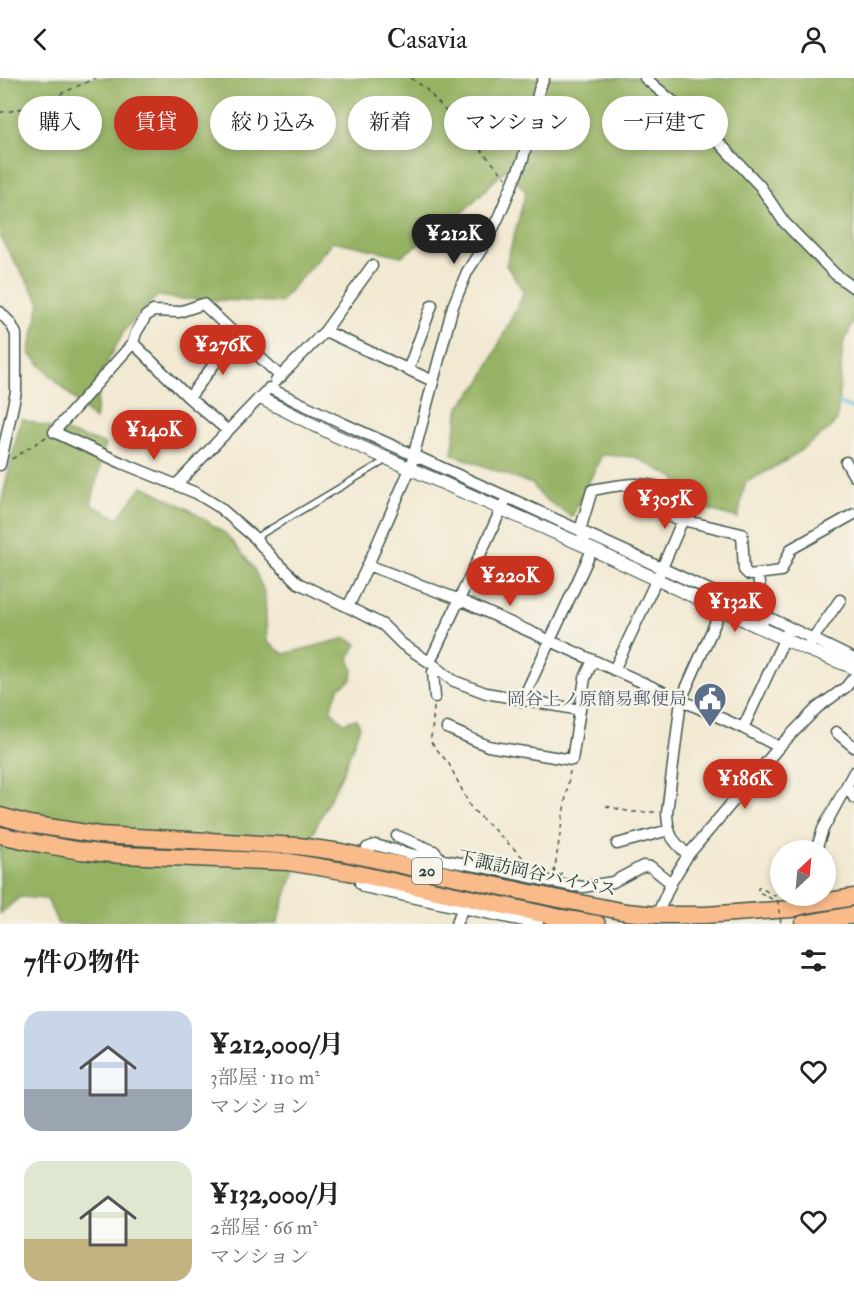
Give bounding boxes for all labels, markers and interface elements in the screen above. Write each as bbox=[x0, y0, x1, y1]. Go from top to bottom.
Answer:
icon: back bbox=[24, 23, 57, 56]
text: Casavia bbox=[387, 23, 467, 56]
icon: person bbox=[797, 23, 830, 56]
chip: 購入 bbox=[18, 96, 102, 150]
chip: 賃貸 bbox=[114, 96, 198, 150]
chip: 絞り込み bbox=[210, 96, 336, 150]
chip: 新着 bbox=[348, 96, 432, 150]
chip: マンション bbox=[444, 96, 590, 150]
chip: 一戸建て bbox=[602, 96, 728, 150]
pin: ¥212K bbox=[412, 214, 496, 265]
text: ¥212K bbox=[426, 221, 482, 246]
pin: ¥276K bbox=[181, 325, 265, 376]
text: ¥276K bbox=[194, 332, 252, 357]
pin: ¥140K bbox=[112, 410, 196, 461]
text: ¥140K bbox=[125, 417, 183, 442]
pin: ¥305K bbox=[623, 479, 707, 530]
text: ¥305K bbox=[637, 486, 693, 511]
pin: ¥220K bbox=[468, 556, 552, 607]
text: ¥220K bbox=[480, 563, 540, 588]
pin: ¥132K bbox=[693, 582, 777, 633]
text: ¥132K bbox=[708, 589, 762, 614]
public building icon: 岡谷上ノ原簡易郵便局 bbox=[692, 681, 728, 728]
place label: 岡谷上ノ原簡易郵便局 bbox=[507, 688, 687, 711]
pin: ¥186K bbox=[703, 759, 787, 810]
text: ¥186K bbox=[717, 766, 773, 791]
north arrow bbox=[770, 840, 836, 906]
map controls bbox=[770, 840, 836, 906]
street label: 下諏訪岡谷バイパス bbox=[456, 846, 618, 902]
road number: 20 bbox=[412, 858, 442, 884]
icon: filters bbox=[797, 944, 830, 977]
text: 7件の物件 bbox=[24, 947, 140, 979]
text: ¥212,000/月 bbox=[210, 1029, 344, 1061]
icon: home bbox=[72, 1035, 144, 1107]
icon: heart bbox=[797, 1055, 830, 1088]
text: 3部屋 · 110 m² bbox=[210, 1065, 320, 1090]
text: マンション bbox=[210, 1094, 309, 1119]
text: ¥132,000/月 bbox=[210, 1179, 341, 1211]
icon: home bbox=[72, 1185, 144, 1257]
icon: heart bbox=[797, 1205, 830, 1238]
text: 2部屋 · 66 m² bbox=[210, 1215, 318, 1240]
text: マンション bbox=[210, 1244, 309, 1269]

